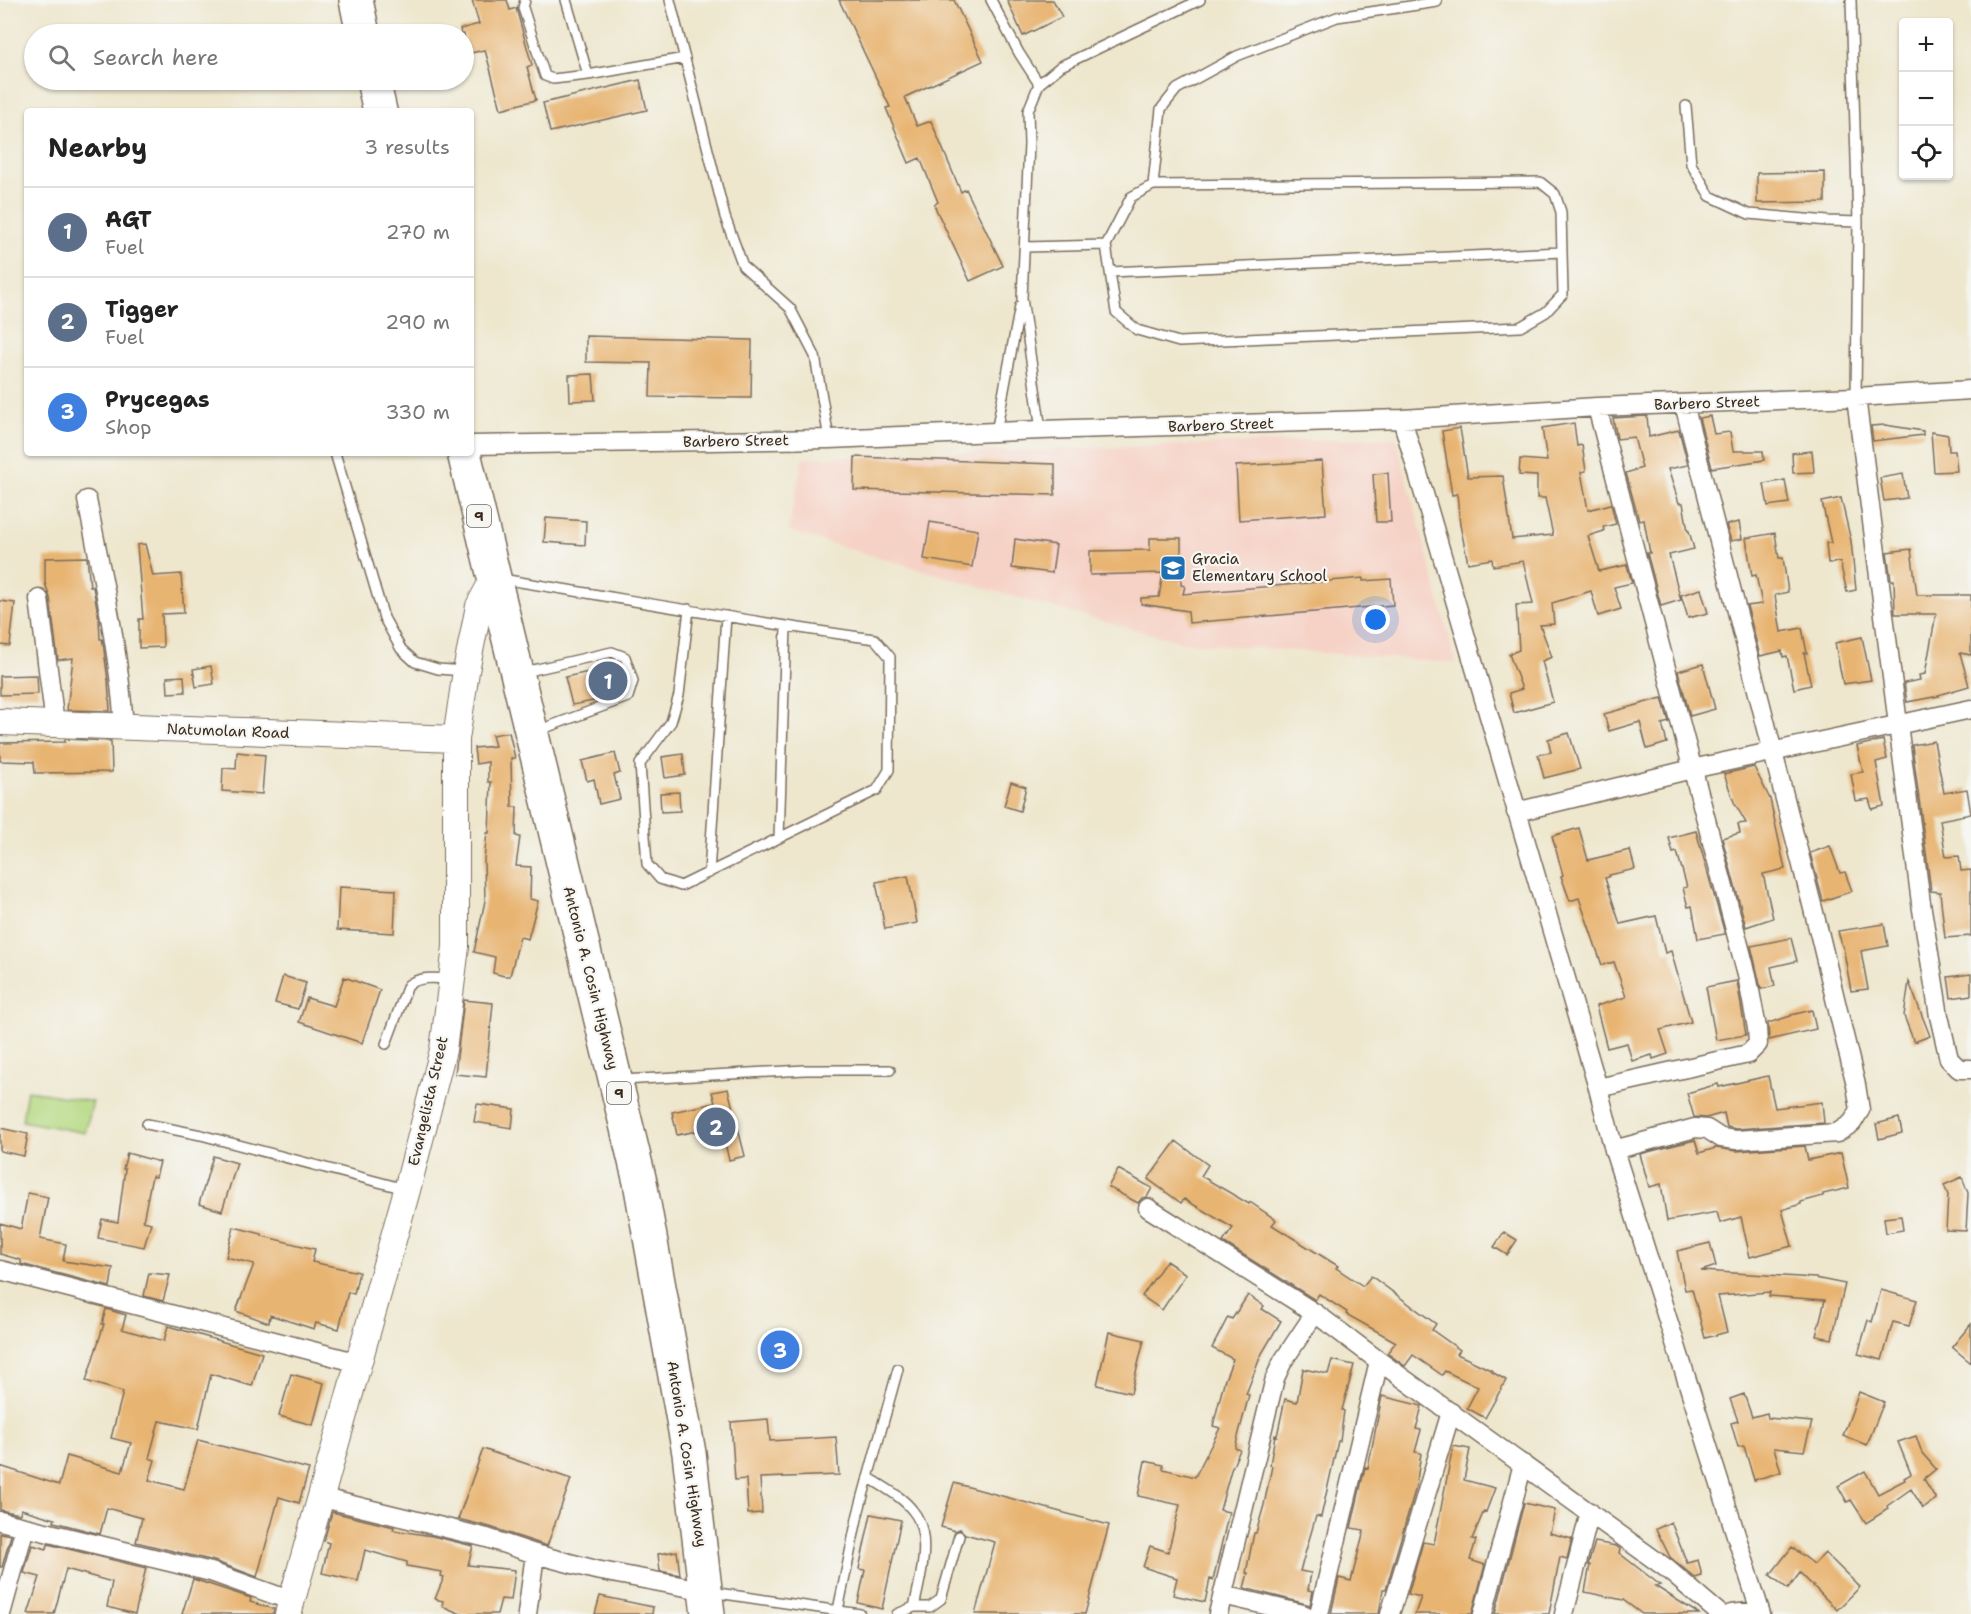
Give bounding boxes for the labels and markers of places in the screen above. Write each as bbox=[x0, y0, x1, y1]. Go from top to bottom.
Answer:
place label: Gracia Elementary School bbox=[1192, 549, 1328, 586]
school or university icon: Gracia Elementary School bbox=[1158, 553, 1188, 583]
pin: 1 bbox=[588, 658, 628, 704]
pin: 2 bbox=[696, 1104, 736, 1150]
pin: 3 bbox=[760, 1328, 800, 1372]

